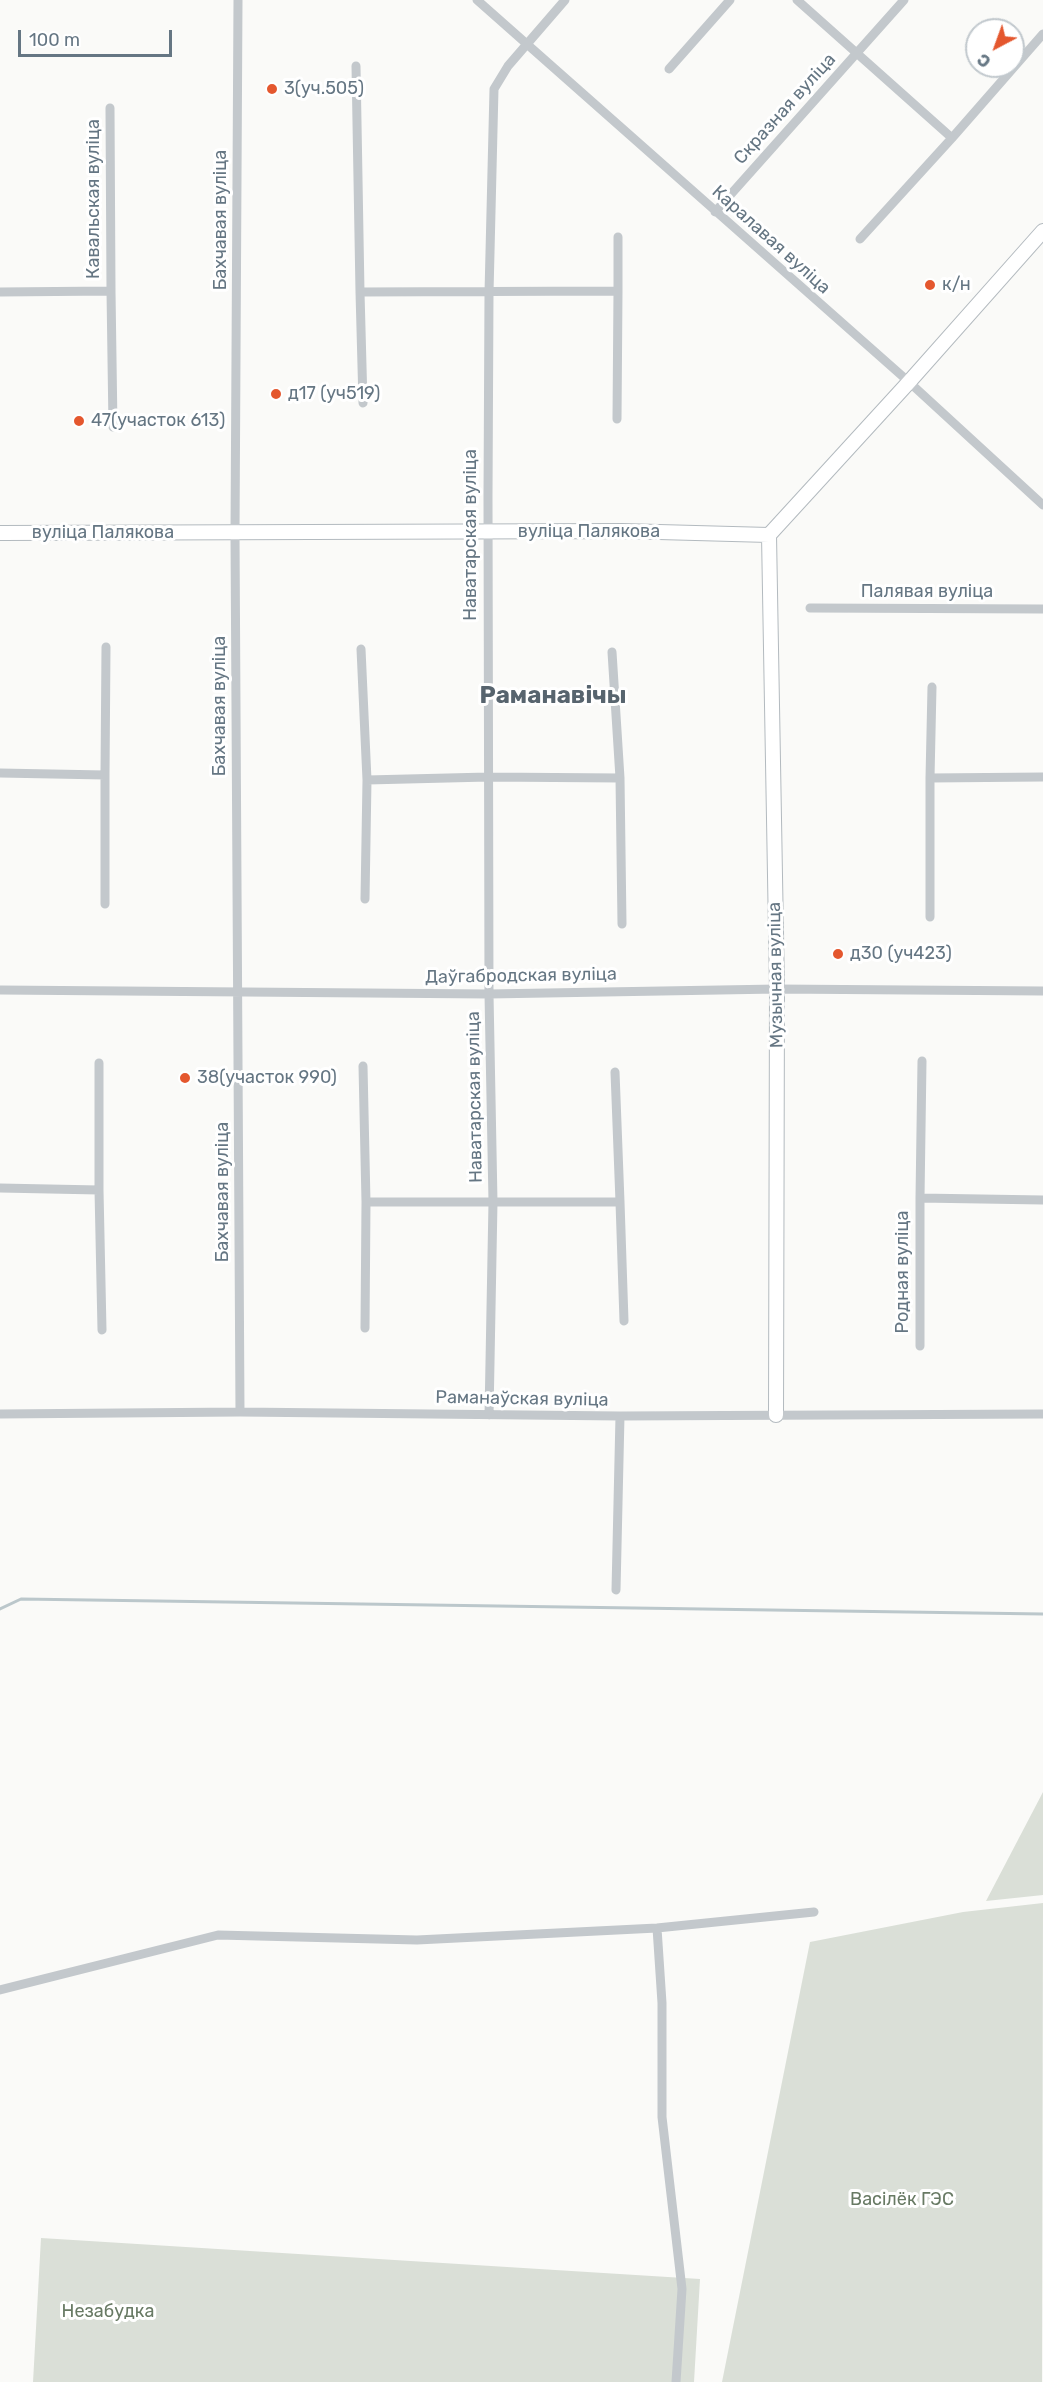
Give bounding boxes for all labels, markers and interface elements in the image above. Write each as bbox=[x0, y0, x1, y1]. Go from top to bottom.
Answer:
scale bar bbox=[21, 18, 176, 56]
north arrow bbox=[965, 18, 1025, 78]
text: 100 m bbox=[29, 29, 80, 51]
street label: Скразная вуліца bbox=[730, 49, 840, 169]
text: С bbox=[974, 50, 995, 71]
place label: 3(уч.505) bbox=[284, 78, 364, 100]
marker: 3(уч.505) bbox=[265, 82, 279, 96]
street label: Кавальская вуліца bbox=[83, 119, 105, 279]
street label: Бахчавая вуліца bbox=[210, 150, 232, 290]
street label: Каралавая вуліца bbox=[707, 181, 835, 299]
place label: к/н bbox=[942, 274, 971, 296]
marker: к/н bbox=[923, 278, 937, 292]
place label: д17 (уч519) bbox=[288, 383, 380, 405]
marker: д17 (уч519) bbox=[269, 387, 283, 401]
place label: 47(участок 613) bbox=[91, 410, 225, 432]
marker: 47(участок 613) bbox=[72, 414, 86, 428]
street label: Наватарская вуліца bbox=[460, 449, 482, 621]
street label: вуліца Палякова bbox=[518, 521, 660, 543]
street label: вуліца Палякова bbox=[32, 522, 174, 544]
street label: Палявая вуліца bbox=[861, 581, 993, 603]
street label: Бахчавая вуліца bbox=[209, 636, 231, 776]
district label: Раманавічы bbox=[479, 682, 627, 710]
street label: Музычная вуліца bbox=[764, 902, 788, 1048]
place label: д30 (уч423) bbox=[850, 943, 952, 965]
marker: д30 (уч423) bbox=[831, 947, 845, 961]
street label: Даўгабродская вуліца bbox=[425, 964, 617, 988]
street label: Наватарская вуліца bbox=[463, 1011, 487, 1183]
place label: 38(участок 990) bbox=[197, 1067, 337, 1089]
marker: 38(участок 990) bbox=[178, 1071, 192, 1085]
street label: Бахчавая вуліца bbox=[212, 1122, 234, 1262]
street label: Родная вуліца bbox=[892, 1210, 914, 1334]
street label: Раманаўская вуліца bbox=[435, 1387, 609, 1411]
park label: Васілёк ГЭС bbox=[850, 2189, 954, 2211]
park label: Незабудка bbox=[62, 2301, 154, 2323]

